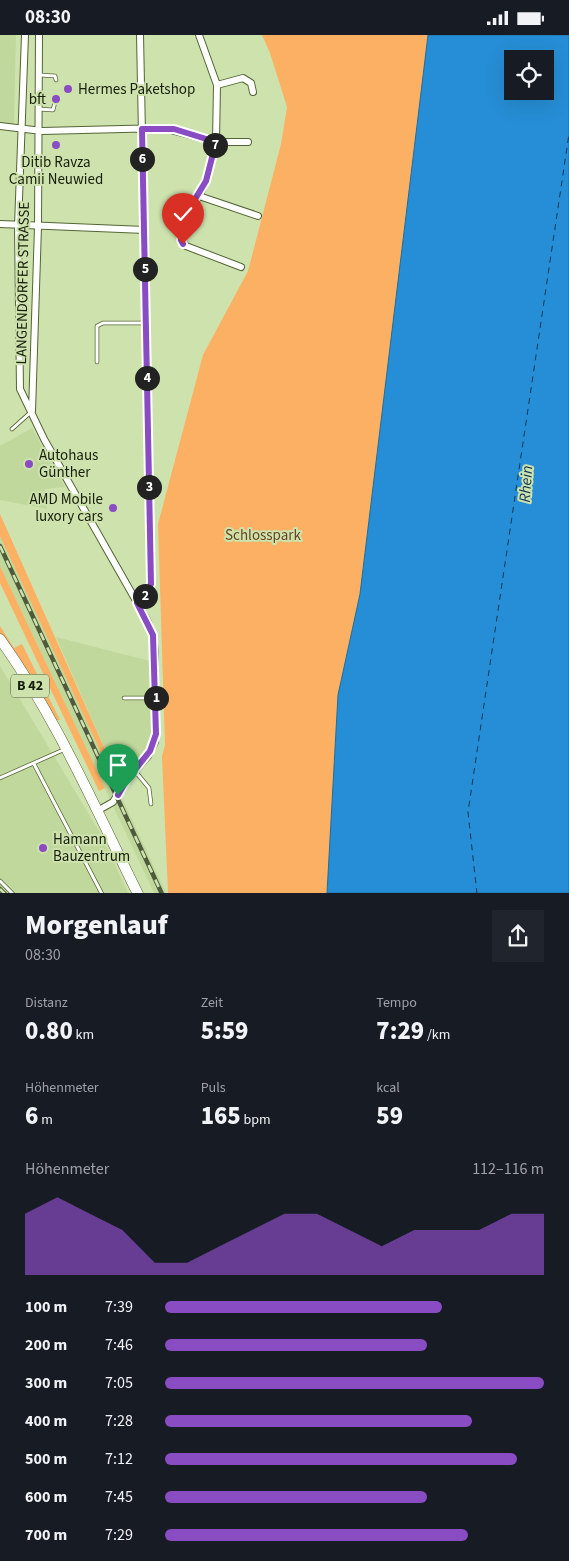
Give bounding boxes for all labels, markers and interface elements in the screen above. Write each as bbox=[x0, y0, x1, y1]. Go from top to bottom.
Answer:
text: 08:30 bbox=[25, 4, 71, 31]
map controls bbox=[504, 50, 554, 100]
button: locate bbox=[504, 50, 554, 100]
place label: Hermes Paketshop bbox=[78, 79, 195, 100]
marker: Hermes Paketshop bbox=[62, 83, 74, 95]
place label: bft bbox=[29, 89, 46, 110]
marker: bft bbox=[50, 93, 62, 105]
pin: 7 bbox=[202, 133, 228, 157]
text: 7 bbox=[212, 135, 219, 155]
marker: Ditib Ravza Camii Neuwied bbox=[50, 139, 62, 151]
pin: 6 bbox=[130, 147, 154, 171]
text: 6 bbox=[139, 149, 146, 169]
place label: Ditib Ravza Camii Neuwied bbox=[9, 152, 103, 190]
pin bbox=[162, 193, 204, 244]
icon: check bbox=[169, 200, 197, 228]
street label: LANGENDORFER STRASSE bbox=[11, 201, 35, 365]
pin: 5 bbox=[132, 257, 158, 281]
text: 5 bbox=[142, 259, 149, 279]
pin: 4 bbox=[134, 365, 160, 391]
text: 4 bbox=[144, 368, 151, 388]
place label: Autohaus Günther bbox=[39, 445, 98, 483]
marker: Autohaus Günther bbox=[23, 458, 35, 470]
water label: Rhein bbox=[514, 465, 538, 503]
pin: 3 bbox=[136, 475, 162, 499]
text: 3 bbox=[146, 477, 153, 497]
place label: AMD Mobile luxory cars bbox=[29, 489, 103, 527]
marker: AMD Mobile luxory cars bbox=[107, 502, 119, 514]
park label: Schlosspark bbox=[225, 525, 301, 546]
pin: 2 bbox=[132, 583, 158, 609]
text: 2 bbox=[142, 586, 149, 606]
road number: B 42 bbox=[11, 675, 49, 697]
pin: 1 bbox=[144, 685, 168, 711]
text: 1 bbox=[153, 688, 160, 708]
pin bbox=[97, 744, 139, 795]
icon: arrive bbox=[104, 751, 132, 779]
place label: Hamann Bauzentrum bbox=[53, 829, 130, 867]
marker: Hamann Bauzentrum bbox=[37, 842, 49, 854]
text: Morgenlauf bbox=[25, 905, 168, 945]
button: share bbox=[492, 910, 544, 962]
text: 08:30 bbox=[25, 944, 61, 966]
text: Distanz bbox=[25, 993, 68, 1013]
text: Zeit bbox=[201, 993, 223, 1013]
text: Tempo bbox=[376, 993, 417, 1013]
text: 0.80 bbox=[25, 1013, 73, 1049]
text: 5:59 bbox=[201, 1013, 248, 1049]
text: 7:29 bbox=[376, 1013, 424, 1049]
text: km bbox=[73, 1025, 94, 1045]
text: /km bbox=[424, 1025, 450, 1045]
text: Höhenmeter bbox=[25, 1078, 99, 1098]
text: Puls bbox=[201, 1078, 226, 1098]
text: kcal bbox=[376, 1078, 400, 1098]
text: 6 bbox=[25, 1098, 38, 1134]
text: 165 bbox=[201, 1098, 241, 1134]
text: 59 bbox=[376, 1098, 403, 1134]
text: m bbox=[38, 1110, 53, 1130]
text: bpm bbox=[241, 1110, 271, 1130]
text: Höhenmeter bbox=[25, 1158, 109, 1180]
text: 112–116 m bbox=[472, 1158, 544, 1180]
text: 100 m bbox=[25, 1296, 67, 1318]
text: 7:39 bbox=[105, 1296, 133, 1318]
text: 200 m bbox=[25, 1334, 67, 1356]
text: 7:46 bbox=[105, 1334, 133, 1356]
text: 300 m bbox=[25, 1372, 67, 1394]
text: 7:05 bbox=[105, 1372, 133, 1394]
text: 400 m bbox=[25, 1410, 67, 1432]
text: 7:28 bbox=[105, 1410, 133, 1432]
text: 500 m bbox=[25, 1448, 67, 1470]
text: 7:12 bbox=[105, 1448, 133, 1470]
text: 600 m bbox=[25, 1486, 67, 1508]
text: 7:45 bbox=[105, 1486, 133, 1508]
text: 700 m bbox=[25, 1524, 67, 1546]
text: 7:29 bbox=[105, 1524, 133, 1546]

